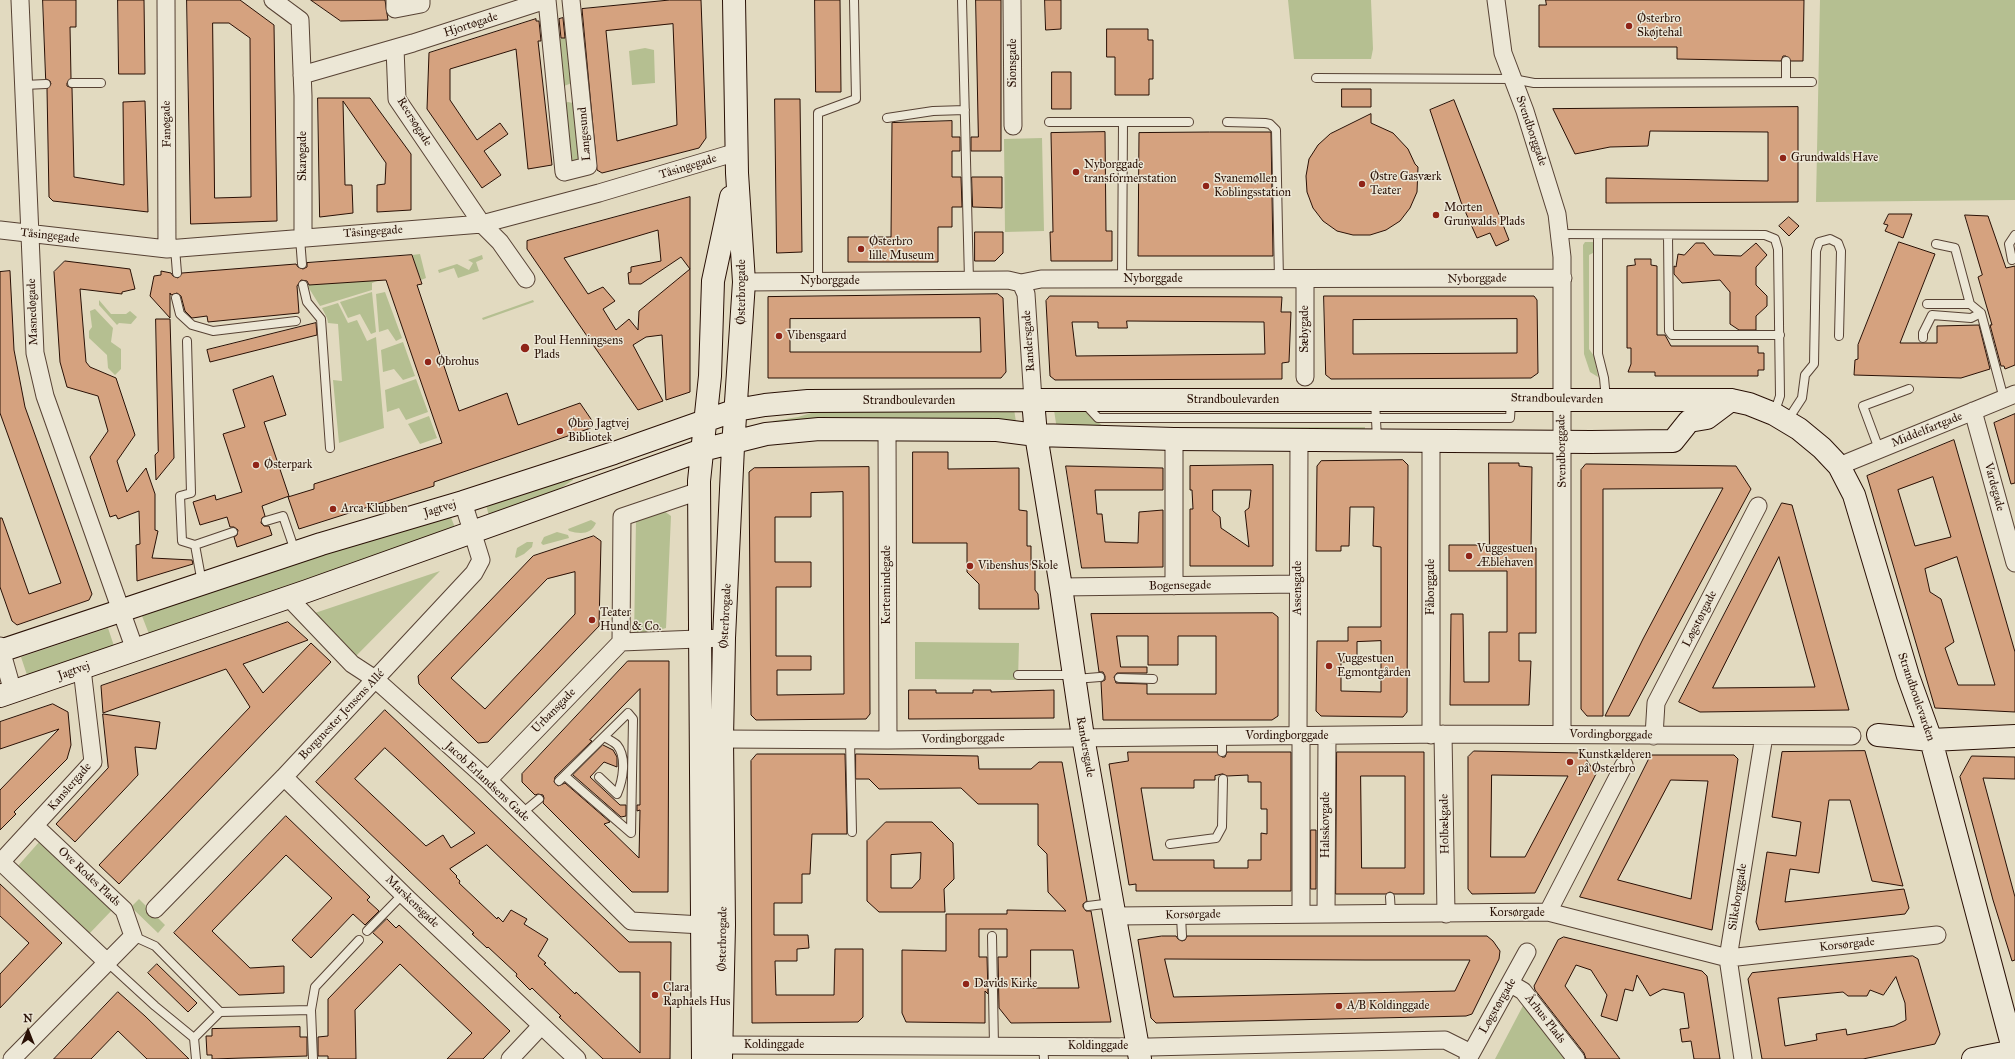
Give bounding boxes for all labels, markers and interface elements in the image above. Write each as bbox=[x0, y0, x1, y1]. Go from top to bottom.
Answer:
street label: Hjortøgade bbox=[442, 10, 500, 40]
place label: Østerbro Skøjtehal bbox=[1637, 12, 1683, 40]
marker: Østerbro Skøjtehal bbox=[1624, 21, 1634, 31]
street label: Sionsgade bbox=[1006, 39, 1020, 87]
street label: Svendborggade bbox=[1512, 94, 1550, 168]
street label: Reersøgade bbox=[393, 95, 435, 149]
street label: Fanøgade bbox=[159, 100, 175, 148]
street label: Langesund bbox=[575, 106, 595, 162]
street label: Skarøgade bbox=[296, 131, 310, 181]
street label: Tåsingegade bbox=[657, 151, 719, 183]
place label: Grundwalds Have bbox=[1791, 151, 1878, 165]
marker: Grundwalds Have bbox=[1778, 153, 1788, 163]
place label: Nyborggade transformerstation bbox=[1084, 158, 1177, 186]
marker: Nyborggade transformerstation bbox=[1071, 167, 1081, 177]
place label: Østre Gasværk Teater bbox=[1370, 170, 1441, 198]
place label: Svanemøllen Koblingsstation bbox=[1214, 172, 1291, 200]
marker: Østre Gasværk Teater bbox=[1357, 179, 1367, 189]
marker: Svanemøllen Koblingsstation bbox=[1201, 181, 1211, 191]
place label: Morten Grunwalds Plads bbox=[1444, 201, 1525, 229]
marker: Morten Grunwalds Plads bbox=[1431, 210, 1441, 220]
street label: Tåsingegade bbox=[343, 223, 403, 241]
street label: Tåsingegade bbox=[20, 226, 80, 246]
place label: Østerbro lille Museum bbox=[869, 235, 934, 263]
marker: Østerbro lille Museum bbox=[856, 244, 866, 254]
street label: Østerbrogade bbox=[735, 259, 749, 325]
street label: Nyborggade bbox=[1447, 271, 1507, 287]
street label: Nyborggade bbox=[1123, 272, 1183, 286]
street label: Nyborggade bbox=[800, 274, 860, 288]
street label: Masnedøgade bbox=[25, 278, 41, 346]
street label: Sæbygade bbox=[1298, 305, 1312, 353]
street label: Randersgade bbox=[1020, 310, 1038, 372]
place label: Vibensgaard bbox=[787, 329, 846, 343]
marker: Vibensgaard bbox=[774, 331, 784, 341]
place label: Poul Henningsens Plads bbox=[534, 334, 623, 362]
marker: Poul Henningsens Plads bbox=[519, 342, 531, 354]
place label: Øbrohus bbox=[436, 355, 479, 369]
marker: Øbrohus bbox=[423, 357, 433, 367]
street label: Strandboulevarden bbox=[1511, 391, 1603, 407]
street label: Strandboulevarden bbox=[1187, 393, 1279, 407]
street label: Strandboulevarden bbox=[863, 394, 955, 408]
street label: Middelfartgade bbox=[1889, 409, 1965, 451]
street label: Svendborggade bbox=[1554, 414, 1570, 488]
place label: Øbro Jagtvej Bibliotek bbox=[568, 417, 629, 445]
marker: Øbro Jagtvej Bibliotek bbox=[555, 426, 565, 436]
place label: Østerpark bbox=[264, 458, 312, 472]
marker: Østerpark bbox=[251, 460, 261, 470]
street label: Vardegade bbox=[1981, 461, 2007, 513]
street label: Jagtvej bbox=[422, 498, 458, 520]
place label: Arca Klubben bbox=[341, 502, 407, 516]
marker: Arca Klubben bbox=[328, 504, 338, 514]
place label: Vuggestuen Æblehaven bbox=[1477, 542, 1534, 570]
street label: Kertemindegade bbox=[880, 545, 894, 625]
marker: Vuggestuen Æblehaven bbox=[1464, 551, 1474, 561]
place label: Vibenshus Skole bbox=[978, 559, 1058, 573]
street label: Fåborggade bbox=[1424, 559, 1438, 615]
marker: Vibenshus Skole bbox=[965, 561, 975, 571]
street label: Assensgade bbox=[1291, 561, 1305, 615]
street label: Bogensegade bbox=[1149, 578, 1211, 594]
street label: Østerbrogade bbox=[717, 583, 735, 649]
street label: Løgstørgade bbox=[1680, 588, 1720, 650]
place label: Teater Hund & Co. bbox=[600, 606, 661, 634]
marker: Teater Hund & Co. bbox=[587, 615, 597, 625]
street label: Strandboulevarden bbox=[1894, 651, 1938, 743]
place label: Vuggestuen Egmontgården bbox=[1337, 652, 1411, 680]
street label: Jagtvej bbox=[56, 659, 92, 683]
marker: Vuggestuen Egmontgården bbox=[1324, 661, 1334, 671]
street label: Borgmester Jensens Allé bbox=[296, 667, 388, 763]
street label: Urbansgade bbox=[529, 685, 579, 737]
street label: Randersgade bbox=[1073, 715, 1097, 779]
street label: Vordingborggade bbox=[1569, 727, 1653, 743]
street label: Vordingborggade bbox=[1245, 729, 1329, 743]
street label: Vordingborggade bbox=[921, 731, 1005, 747]
street label: Jacob Erlandsens Gade bbox=[442, 739, 532, 825]
place label: Kunstkælderen på Østerbro bbox=[1578, 748, 1651, 776]
marker: Kunstkælderen på Østerbro bbox=[1565, 757, 1575, 767]
street label: Kanslergade bbox=[45, 760, 95, 814]
street label: Halsskovgade bbox=[1319, 792, 1333, 858]
street label: Holbækgade bbox=[1437, 794, 1453, 854]
street label: Ove Rodes Plads bbox=[55, 844, 123, 910]
street label: Silkeborggade bbox=[1726, 862, 1750, 932]
street label: Marskensgade bbox=[382, 873, 442, 931]
street label: Østerbrogade bbox=[715, 906, 731, 972]
street label: Korsørgade bbox=[1489, 906, 1545, 920]
street label: Korsørgade bbox=[1165, 907, 1221, 923]
street label: Korsørgade bbox=[1819, 935, 1875, 955]
street label: Løgstørgade bbox=[1476, 976, 1520, 1036]
place label: Davids Kirke bbox=[974, 977, 1037, 991]
marker: Davids Kirke bbox=[961, 979, 971, 989]
place label: Clara Raphaels Hus bbox=[663, 981, 730, 1009]
marker: Clara Raphaels Hus bbox=[650, 990, 660, 1000]
street label: Århus Plads bbox=[1521, 992, 1569, 1046]
place label: A/B Koldinggade bbox=[1347, 999, 1430, 1013]
marker: A/B Koldinggade bbox=[1334, 1001, 1344, 1011]
north arrow bbox=[8, 1011, 48, 1051]
text: N bbox=[23, 1012, 33, 1025]
street label: Koldinggade bbox=[744, 1038, 804, 1052]
street label: Koldinggade bbox=[1068, 1039, 1128, 1053]

